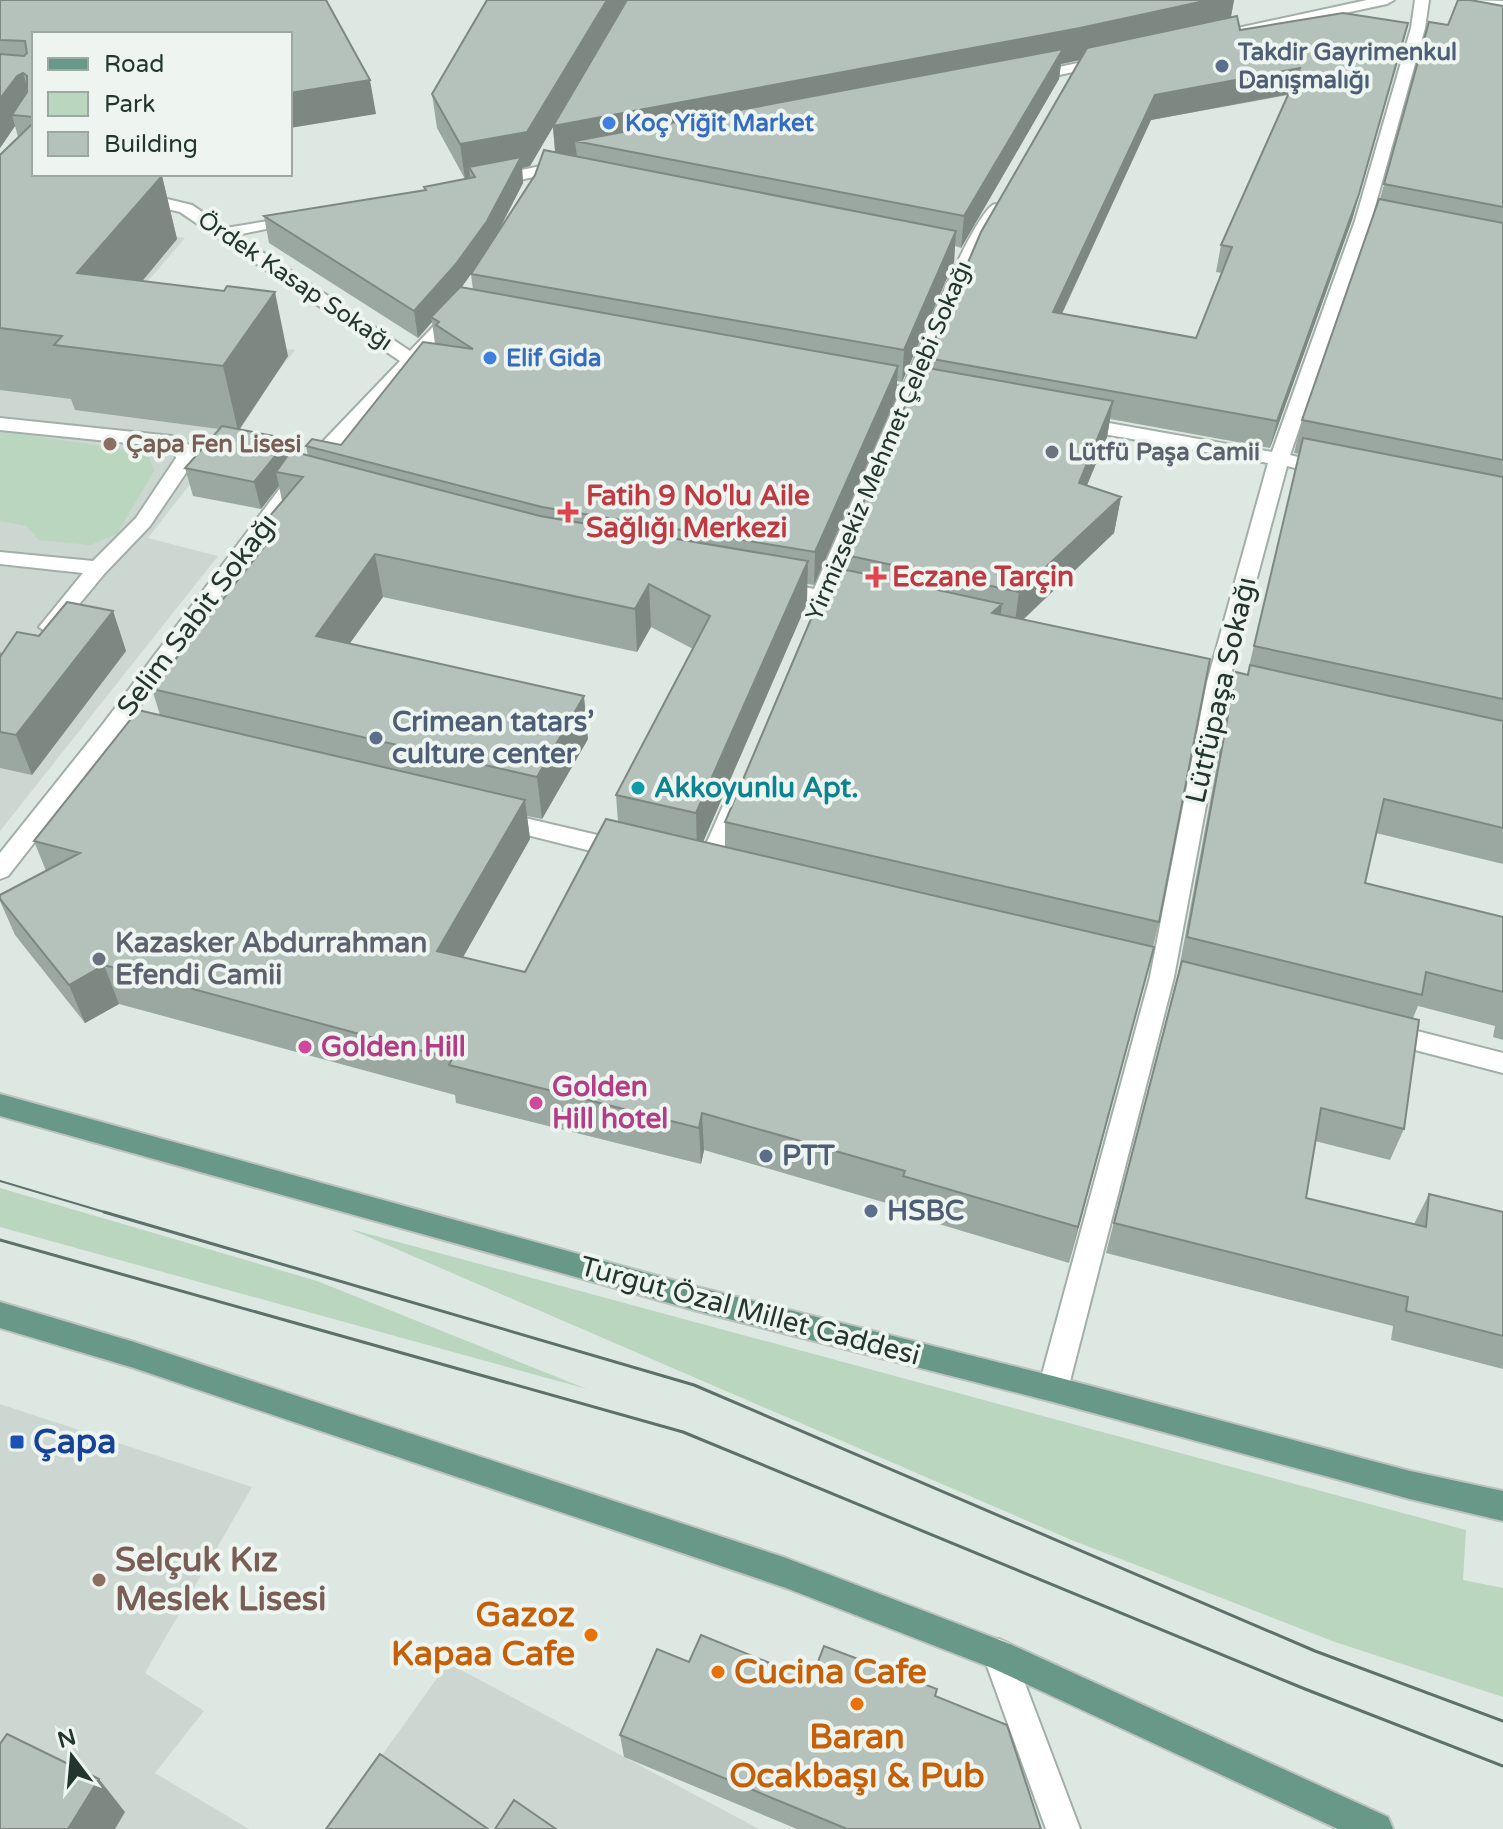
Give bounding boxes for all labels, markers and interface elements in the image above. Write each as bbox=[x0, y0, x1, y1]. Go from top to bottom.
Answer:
legend bbox=[32, 32, 292, 176]
place label: Takdir Gayrimenkul Danışmalığı bbox=[1237, 38, 1457, 95]
text: Road bbox=[104, 50, 164, 79]
marker: Takdir Gayrimenkul Danışmalığı bbox=[1213, 57, 1231, 75]
text: Park bbox=[104, 90, 155, 119]
place label: Koç Yiğit Market bbox=[625, 109, 815, 138]
marker: Koç Yiğit Market bbox=[600, 114, 618, 132]
text: Building bbox=[104, 130, 198, 159]
street label: Ördek Kasap Sokağı bbox=[192, 205, 398, 357]
street label: Yirmizsekiz Mehmet Çelebi Sokağı bbox=[800, 257, 978, 625]
place label: Elif Gida bbox=[506, 344, 601, 373]
marker: Elif Gida bbox=[481, 349, 499, 367]
place label: Çapa Fen Lisesi bbox=[126, 430, 302, 459]
marker: Çapa Fen Lisesi bbox=[101, 435, 119, 453]
place label: Lütfü Paşa Camii bbox=[1068, 438, 1260, 467]
marker: Lütfü Paşa Camii bbox=[1043, 443, 1061, 461]
place label: Fatih 9 No'lu Aile Sağlığı Merkezi bbox=[586, 479, 810, 545]
marker: Fatih 9 No'lu Aile Sağlığı Merkezi bbox=[557, 501, 579, 523]
street label: Selim Sabit Sokağı bbox=[110, 507, 284, 723]
place label: Eczane Tarçin bbox=[892, 560, 1074, 594]
marker: Eczane Tarçin bbox=[867, 568, 885, 586]
street label: Lütfüpaşa Sokağı bbox=[1178, 574, 1264, 806]
place label: Crimean tatars’ culture center bbox=[392, 705, 594, 771]
marker: Crimean tatars’ culture center bbox=[367, 729, 385, 747]
place label: Akkoyunlu Apt. bbox=[654, 771, 859, 805]
marker: Akkoyunlu Apt. bbox=[629, 779, 647, 797]
place label: Kazasker Abdurrahman Efendi Camii bbox=[115, 926, 427, 992]
marker: Kazasker Abdurrahman Efendi Camii bbox=[90, 950, 108, 968]
place label: Golden Hill bbox=[321, 1030, 466, 1064]
marker: Golden Hill bbox=[296, 1038, 314, 1056]
place label: Golden Hill hotel bbox=[552, 1070, 668, 1136]
marker: Golden Hill hotel bbox=[527, 1094, 545, 1112]
place label: PTT bbox=[782, 1139, 836, 1173]
marker: PTT bbox=[757, 1147, 775, 1165]
place label: HSBC bbox=[887, 1194, 964, 1228]
marker: HSBC bbox=[862, 1202, 880, 1220]
street label: Turgut Özal Millet Caddesi bbox=[576, 1249, 924, 1373]
place label: Çapa bbox=[33, 1422, 116, 1463]
marker: Çapa bbox=[8, 1433, 26, 1451]
place label: Selçuk Kız Meslek Lisesi bbox=[115, 1540, 326, 1620]
marker: Selçuk Kız Meslek Lisesi bbox=[90, 1571, 108, 1589]
place label: Gazoz Kapaa Cafe bbox=[391, 1595, 575, 1675]
marker: Gazoz Kapaa Cafe bbox=[582, 1626, 600, 1644]
place label: Cucina Cafe bbox=[734, 1652, 927, 1693]
marker: Cucina Cafe bbox=[709, 1663, 727, 1681]
marker: Baran Ocakbaşı & Pub bbox=[848, 1695, 866, 1713]
north arrow bbox=[32, 1717, 112, 1797]
place label: Baran Ocakbaşı & Pub bbox=[729, 1717, 985, 1797]
text: N bbox=[55, 1724, 79, 1754]

